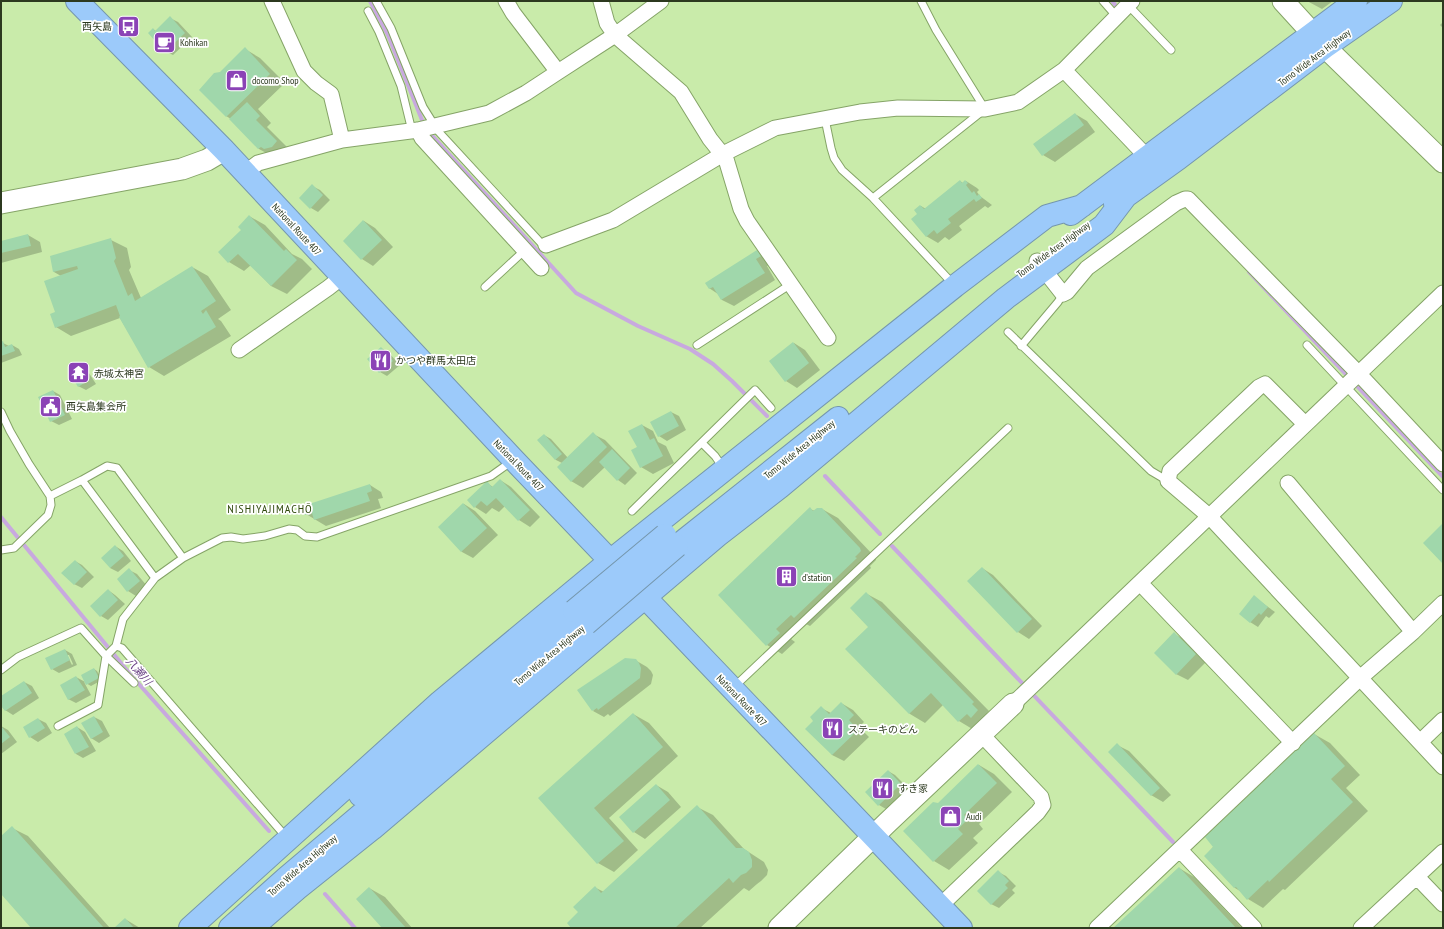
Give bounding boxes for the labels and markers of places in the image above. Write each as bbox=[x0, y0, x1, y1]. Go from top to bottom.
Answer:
bus stop icon: 西矢島 bbox=[115, 13, 141, 39]
place label: 西矢島 bbox=[82, 20, 112, 33]
cafe icon: Kohikan bbox=[152, 29, 178, 55]
place label: Kohikan bbox=[180, 36, 208, 49]
shop icon: docomo Shop bbox=[223, 67, 249, 93]
place label: docomo Shop bbox=[252, 74, 299, 87]
restaurant icon: かつや群馬太田店 bbox=[367, 347, 393, 373]
place label: かつや群馬太田店 bbox=[396, 354, 476, 367]
temple icon: 赤城太神宮 bbox=[65, 360, 91, 386]
place label: 赤城太神宮 bbox=[94, 367, 144, 380]
public building icon: 西矢島集会所 bbox=[38, 393, 64, 419]
place label: 西矢島集会所 bbox=[66, 400, 126, 413]
building icon: d’station bbox=[774, 564, 800, 590]
place label: d’station bbox=[802, 571, 831, 584]
restaurant icon: ステーキのどん bbox=[819, 716, 845, 742]
place label: ステーキのどん bbox=[848, 723, 918, 736]
restaurant icon: すき家 bbox=[870, 775, 896, 801]
place label: すき家 bbox=[898, 782, 928, 795]
shop icon: Audi bbox=[937, 803, 963, 829]
place label: Audi bbox=[966, 810, 982, 823]

